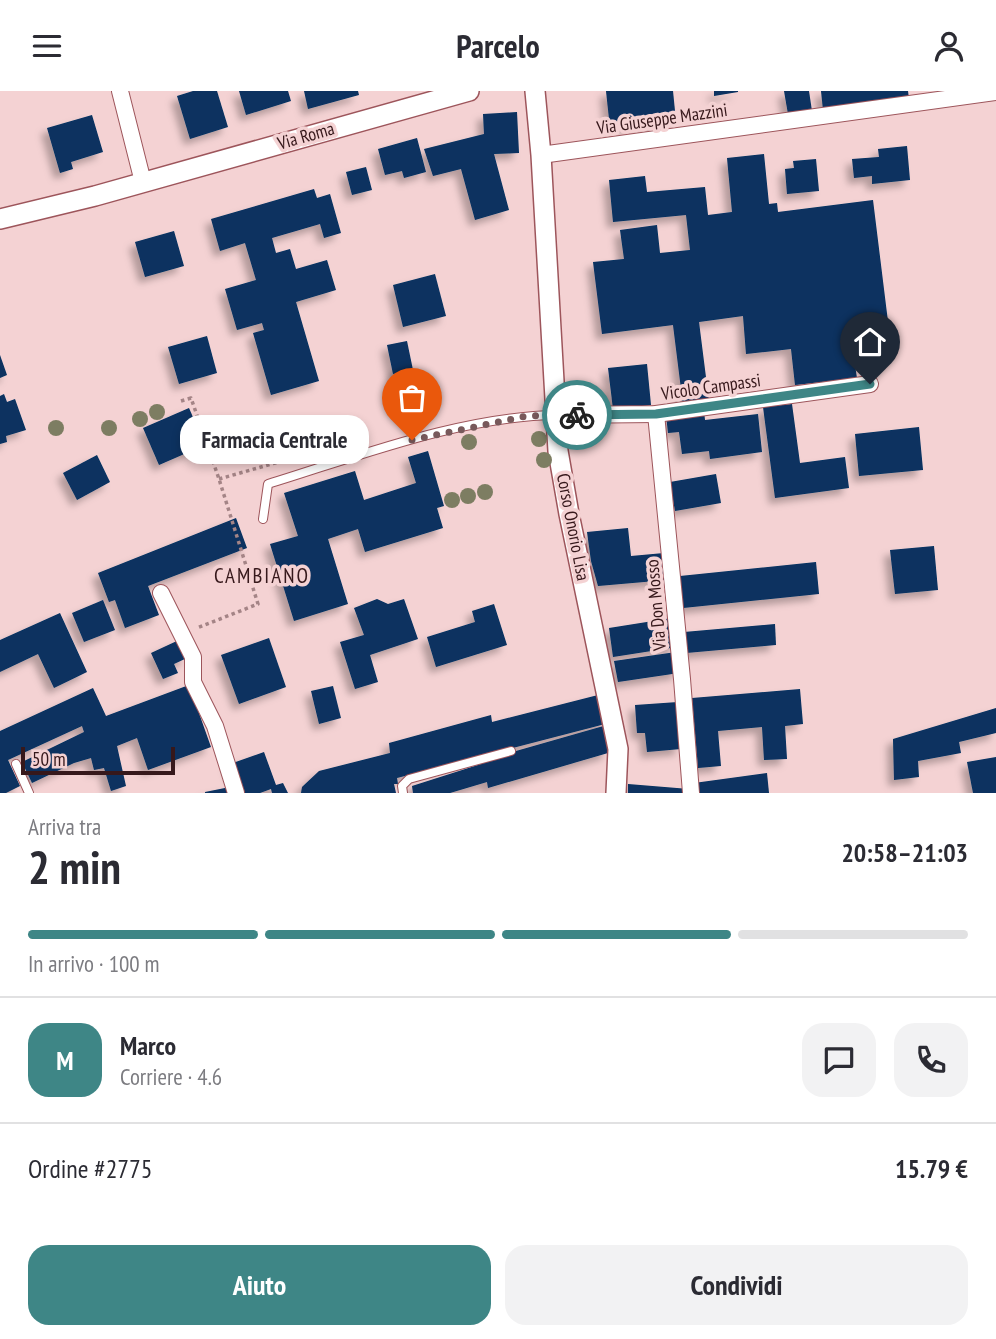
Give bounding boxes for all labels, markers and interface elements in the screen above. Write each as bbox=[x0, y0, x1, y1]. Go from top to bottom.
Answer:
text: Parcelo bbox=[456, 25, 540, 67]
icon: menu bbox=[28, 27, 66, 65]
icon: person bbox=[930, 27, 968, 65]
street label: Via Giuseppe Mazzini bbox=[594, 98, 729, 139]
street label: Via Roma bbox=[274, 116, 337, 155]
pin bbox=[840, 312, 900, 384]
icon: home bbox=[851, 323, 889, 361]
pin bbox=[382, 368, 442, 440]
street label: Vicolo Campassi bbox=[659, 368, 762, 405]
icon: bag bbox=[393, 379, 431, 417]
courier bbox=[542, 380, 612, 450]
icon: bike bbox=[558, 396, 596, 434]
callout: Farmacia Centrale bbox=[181, 415, 370, 465]
text: Farmacia Centrale bbox=[201, 425, 348, 454]
street label: Corso Onorio Lisa bbox=[552, 471, 595, 582]
street label: Via Don Mosso bbox=[640, 558, 671, 653]
district label: CAMBIANO bbox=[214, 562, 310, 589]
scale bar bbox=[21, 744, 175, 776]
text: 50 m bbox=[32, 747, 66, 771]
text: Arriva tra bbox=[28, 812, 101, 841]
text: 20:58–21:03 bbox=[841, 836, 968, 869]
text: 2 min bbox=[28, 837, 121, 897]
text: In arrivo · 100 m bbox=[28, 949, 160, 978]
button: chat bbox=[802, 1023, 876, 1097]
button: phone bbox=[894, 1023, 968, 1097]
text: Marco bbox=[120, 1029, 176, 1062]
text: M bbox=[56, 1044, 74, 1077]
text: Corriere · 4.6 bbox=[120, 1062, 222, 1091]
text: Ordine #2775 bbox=[28, 1152, 152, 1185]
text: 15.79 € bbox=[895, 1152, 968, 1185]
button: Aiuto bbox=[28, 1245, 491, 1325]
button: Condividi bbox=[505, 1245, 968, 1325]

